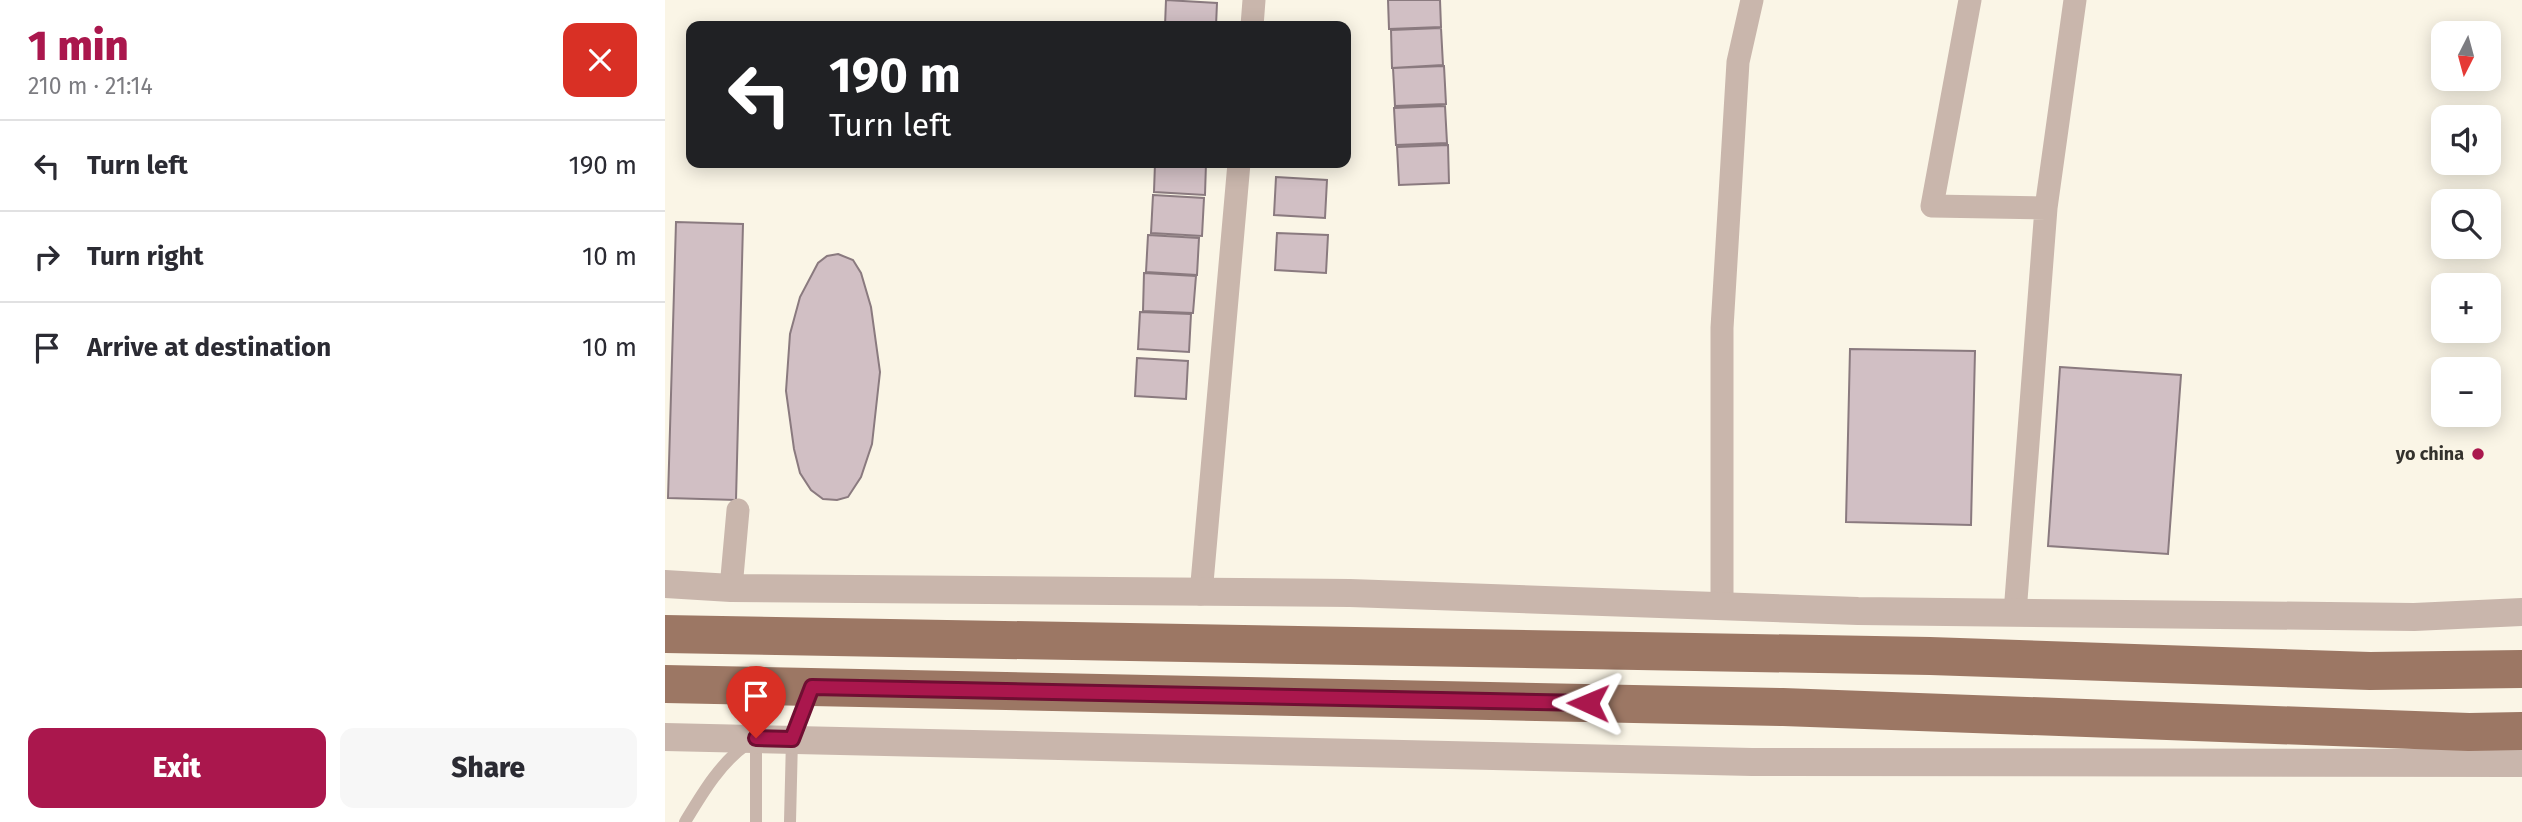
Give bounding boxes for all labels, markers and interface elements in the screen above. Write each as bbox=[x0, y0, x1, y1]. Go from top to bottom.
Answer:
text: 1 min bbox=[28, 21, 129, 71]
north arrow bbox=[2431, 21, 2501, 91]
map controls bbox=[2431, 21, 2501, 427]
button: close bbox=[563, 23, 637, 97]
text: 190 m bbox=[829, 46, 961, 105]
icon: left bbox=[714, 49, 805, 140]
text: 210 m · 21:14 bbox=[28, 72, 153, 100]
button: sound bbox=[2431, 105, 2501, 175]
text: Turn left bbox=[829, 106, 951, 144]
icon: left bbox=[28, 147, 66, 185]
text: Turn left bbox=[87, 150, 188, 181]
text: 190 m bbox=[568, 150, 637, 181]
button: search bbox=[2431, 189, 2501, 259]
icon: right bbox=[28, 238, 66, 276]
text: Turn right bbox=[87, 241, 204, 272]
text: 10 m bbox=[582, 241, 637, 272]
button: + bbox=[2431, 273, 2501, 343]
icon: arrive bbox=[28, 329, 66, 367]
text: Arrive at destination bbox=[87, 332, 331, 363]
text: 10 m bbox=[582, 332, 637, 363]
button: − bbox=[2431, 357, 2501, 427]
place label: yo china bbox=[2395, 443, 2464, 465]
marker: yo china bbox=[2470, 446, 2486, 462]
pin bbox=[726, 666, 786, 738]
position arrow bbox=[1551, 666, 1625, 740]
icon: arrive bbox=[737, 677, 775, 715]
button: Exit bbox=[28, 728, 326, 808]
button: Share bbox=[340, 728, 637, 808]

